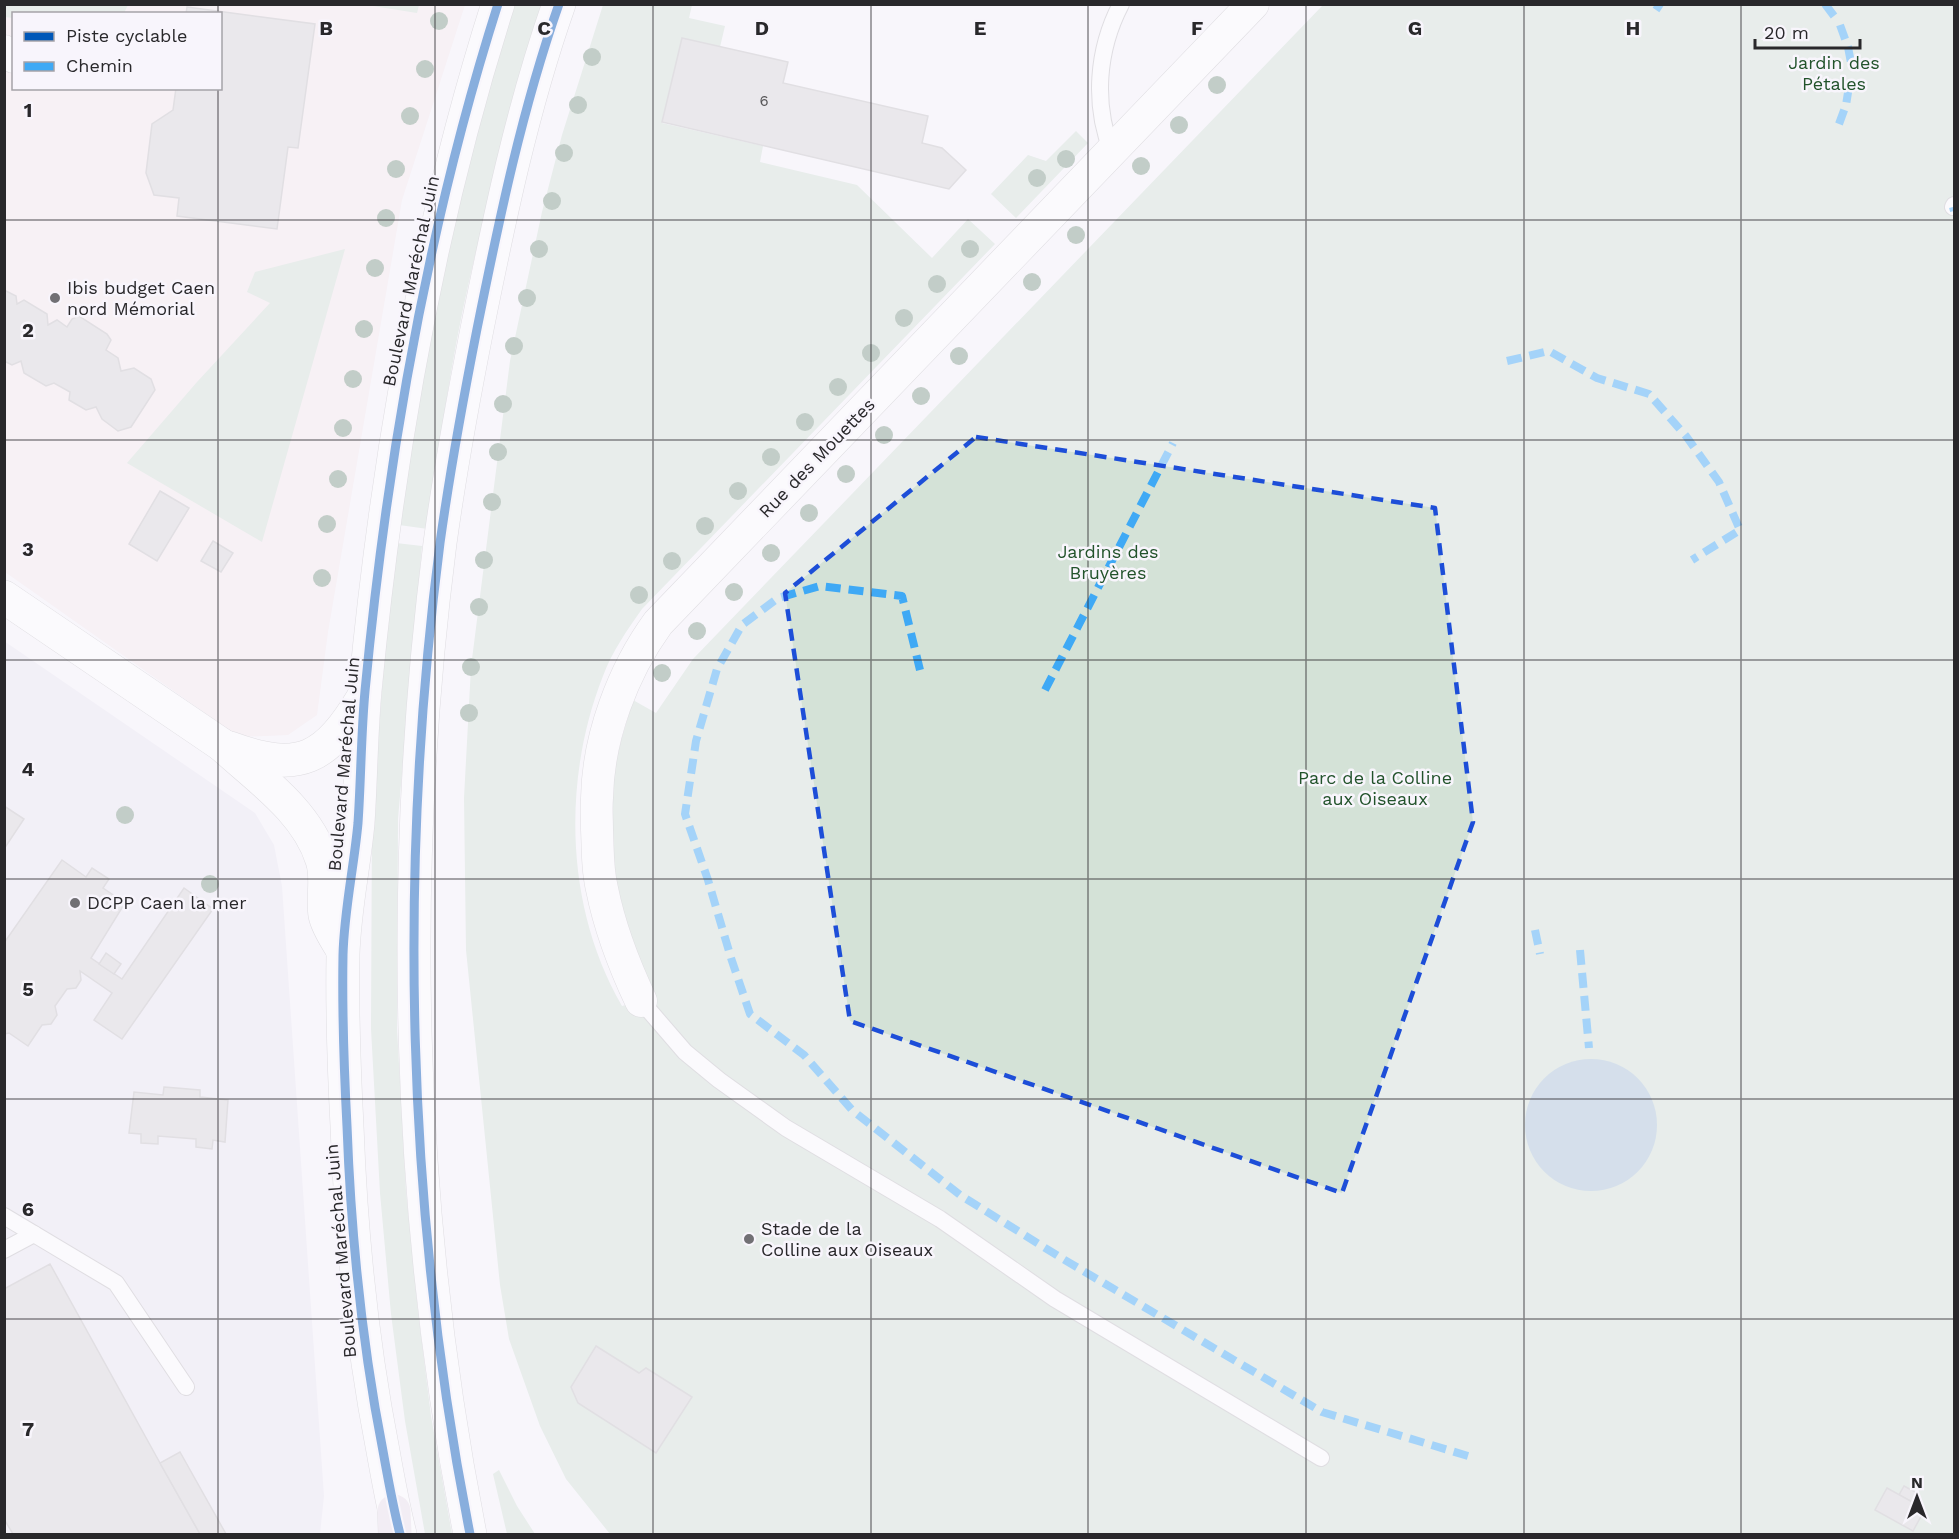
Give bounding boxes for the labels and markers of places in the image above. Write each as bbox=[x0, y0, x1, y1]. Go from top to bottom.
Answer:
place label: Ibis budget Caen nord Mémorial bbox=[67, 277, 215, 319]
marker: Ibis budget Caen nord Mémorial bbox=[48, 291, 62, 305]
place label: DCPP Caen la mer bbox=[87, 892, 247, 913]
marker: DCPP Caen la mer bbox=[68, 896, 82, 910]
place label: Stade de la Colline aux Oiseaux bbox=[761, 1218, 933, 1260]
marker: Stade de la Colline aux Oiseaux bbox=[742, 1232, 756, 1246]

